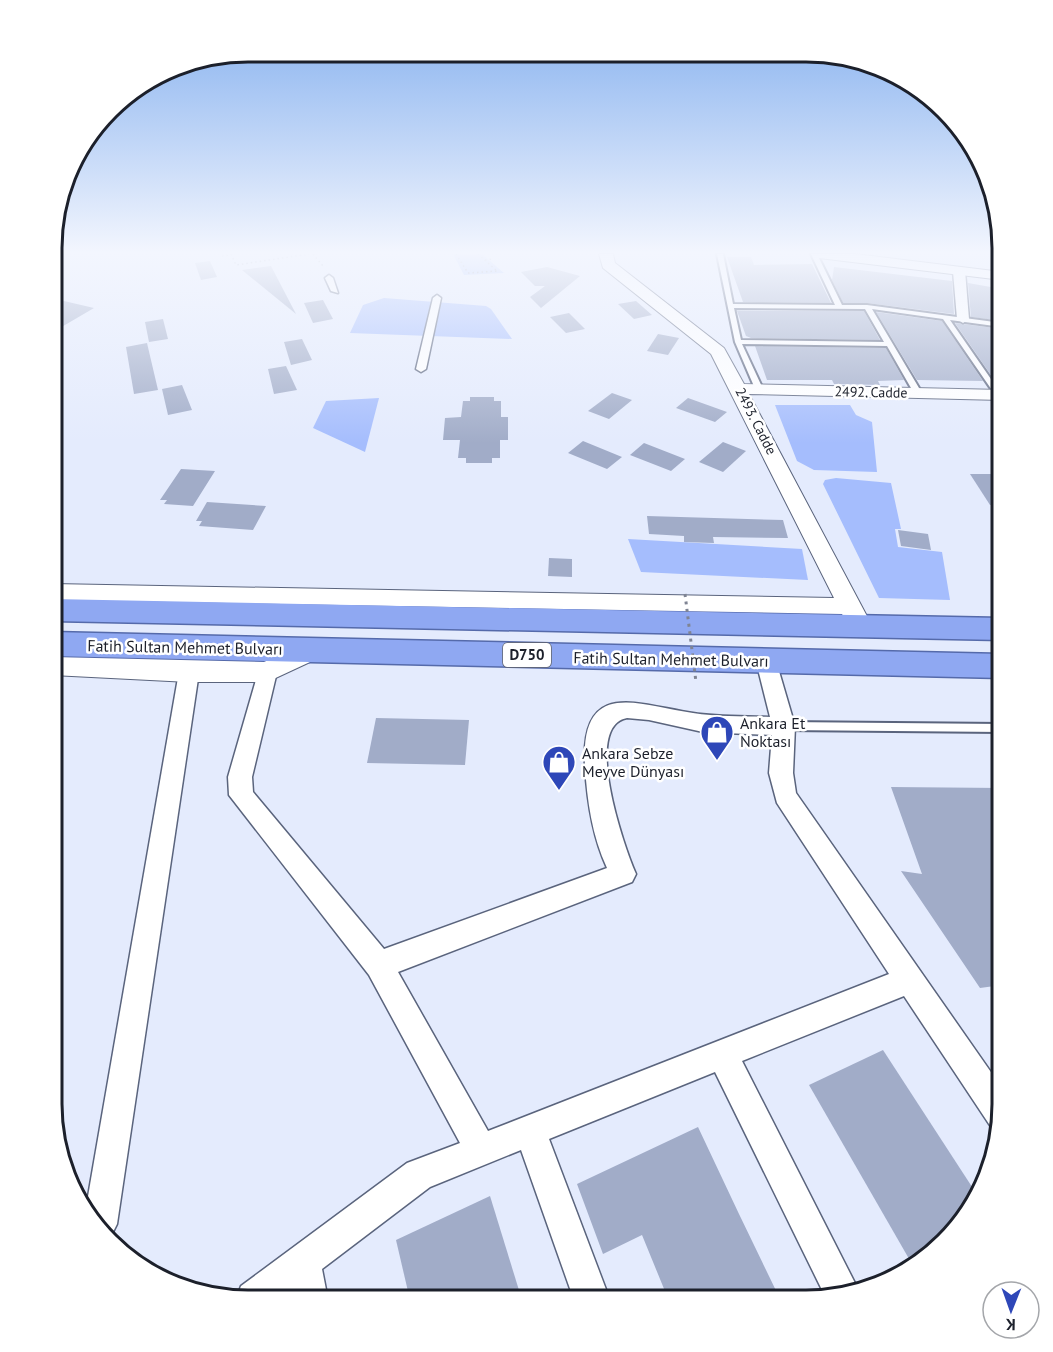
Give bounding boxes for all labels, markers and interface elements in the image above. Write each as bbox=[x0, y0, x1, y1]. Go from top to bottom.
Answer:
street label: 2492. Cadde bbox=[834, 382, 908, 402]
street label: 2493. Cadde bbox=[731, 384, 781, 458]
street label: Fatih Sultan Mehmet Bulvarı bbox=[87, 635, 283, 659]
road number: D750 bbox=[503, 643, 551, 667]
street label: Fatih Sultan Mehmet Bulvarı bbox=[573, 647, 769, 671]
place label: Ankara Et Noktası bbox=[740, 713, 806, 751]
shop icon: Ankara Et Noktası bbox=[699, 714, 735, 761]
place label: Ankara Sebze Meyve Dünyası bbox=[582, 743, 684, 781]
shop icon: Ankara Sebze Meyve Dünyası bbox=[541, 744, 577, 791]
north arrow bbox=[981, 1280, 1041, 1340]
text: K bbox=[1006, 1315, 1016, 1335]

